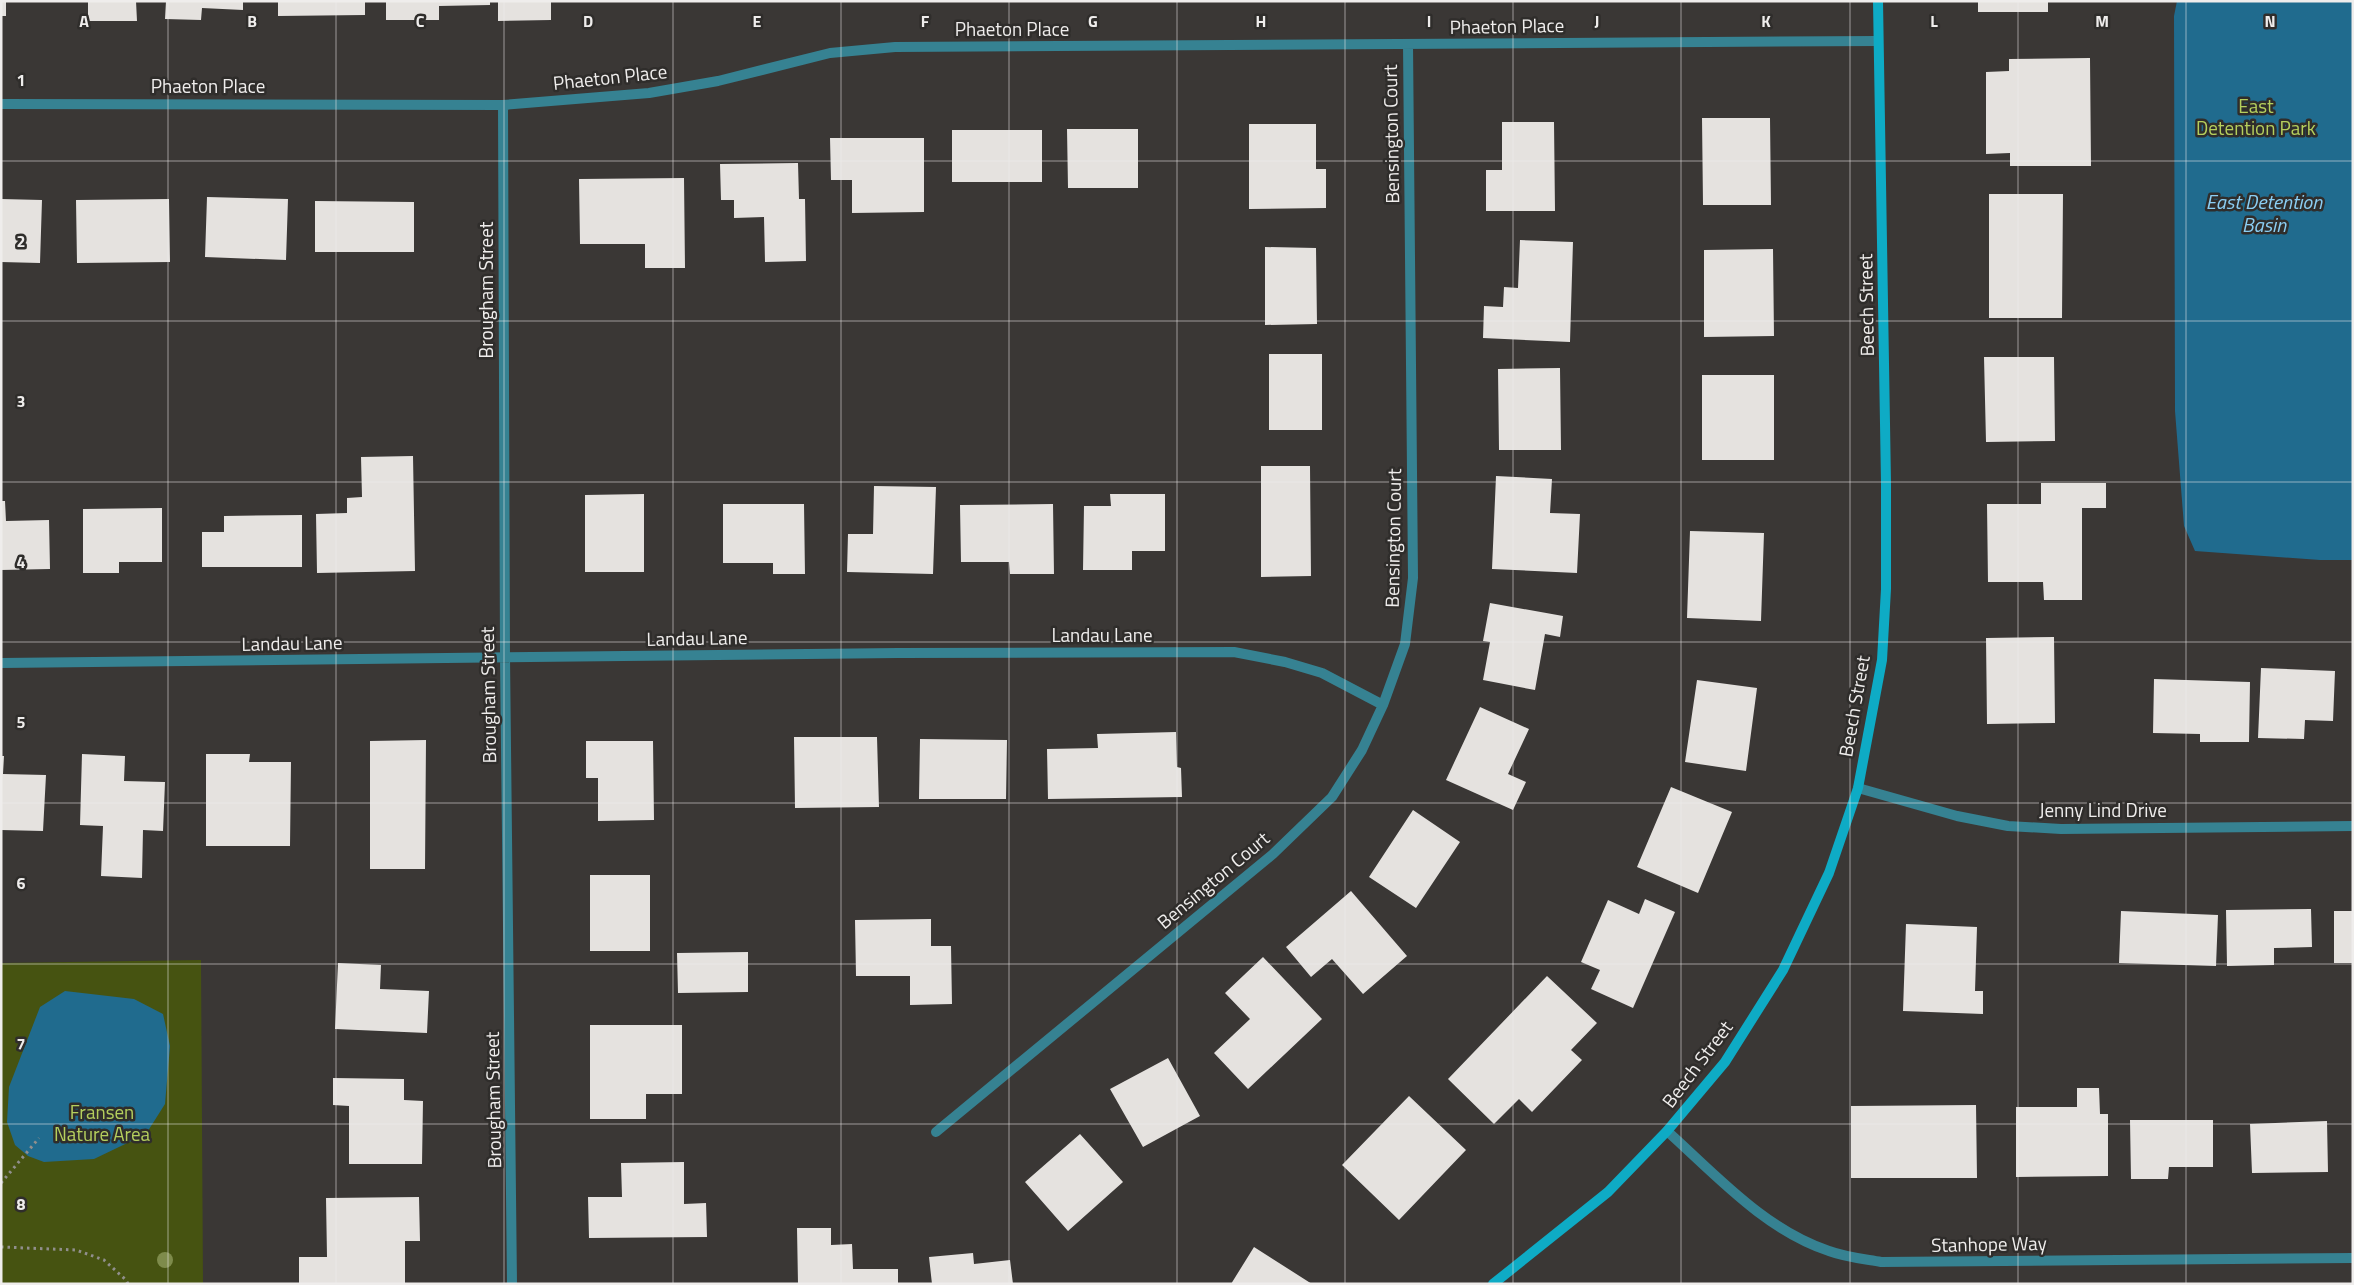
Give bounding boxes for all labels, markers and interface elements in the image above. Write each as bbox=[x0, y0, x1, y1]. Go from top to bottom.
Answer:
text: A bbox=[79, 9, 89, 33]
text: B bbox=[247, 9, 257, 33]
text: C bbox=[416, 9, 425, 33]
text: D bbox=[583, 9, 593, 33]
text: E bbox=[753, 9, 762, 33]
text: F bbox=[921, 9, 930, 33]
text: G bbox=[1088, 9, 1098, 33]
text: H bbox=[1256, 9, 1266, 33]
text: I bbox=[1427, 9, 1431, 33]
text: J bbox=[1595, 9, 1599, 33]
text: K bbox=[1761, 9, 1771, 33]
text: L bbox=[1930, 9, 1938, 33]
text: M bbox=[2095, 9, 2109, 33]
text: N bbox=[2264, 9, 2276, 33]
street label: Phaeton Place bbox=[1449, 10, 1565, 41]
street label: Phaeton Place bbox=[955, 14, 1069, 43]
street label: Phaeton Place bbox=[551, 56, 668, 97]
street label: Bensington Court bbox=[1375, 64, 1406, 204]
text: 1 bbox=[17, 68, 25, 92]
street label: Phaeton Place bbox=[151, 71, 265, 100]
park label: East Detention Park bbox=[2196, 91, 2316, 142]
water label: East Detention Basin bbox=[2206, 186, 2323, 240]
street label: Brougham Street bbox=[471, 221, 500, 358]
text: 2 bbox=[17, 229, 25, 253]
street label: Beech Street bbox=[1850, 253, 1881, 357]
text: 3 bbox=[17, 389, 25, 413]
street label: Bensington Court bbox=[1377, 468, 1408, 608]
text: 4 bbox=[17, 550, 26, 574]
street label: Landau Lane bbox=[1051, 620, 1153, 649]
street label: Landau Lane bbox=[646, 622, 748, 653]
street label: Brougham Street bbox=[472, 626, 503, 764]
street label: Landau Lane bbox=[241, 627, 343, 658]
street label: Beech Street bbox=[1830, 653, 1877, 759]
text: 5 bbox=[17, 710, 26, 734]
street label: Jenny Lind Drive bbox=[2039, 795, 2167, 824]
street label: Bensington Court bbox=[1150, 824, 1276, 935]
text: 6 bbox=[17, 871, 26, 895]
street label: Beech Street bbox=[1654, 1014, 1739, 1113]
street label: Brougham Street bbox=[477, 1031, 508, 1169]
text: 7 bbox=[17, 1032, 25, 1056]
park label: Fransen Nature Area bbox=[54, 1097, 151, 1148]
text: 8 bbox=[17, 1192, 26, 1216]
street label: Stanhope Way bbox=[1931, 1228, 2047, 1259]

